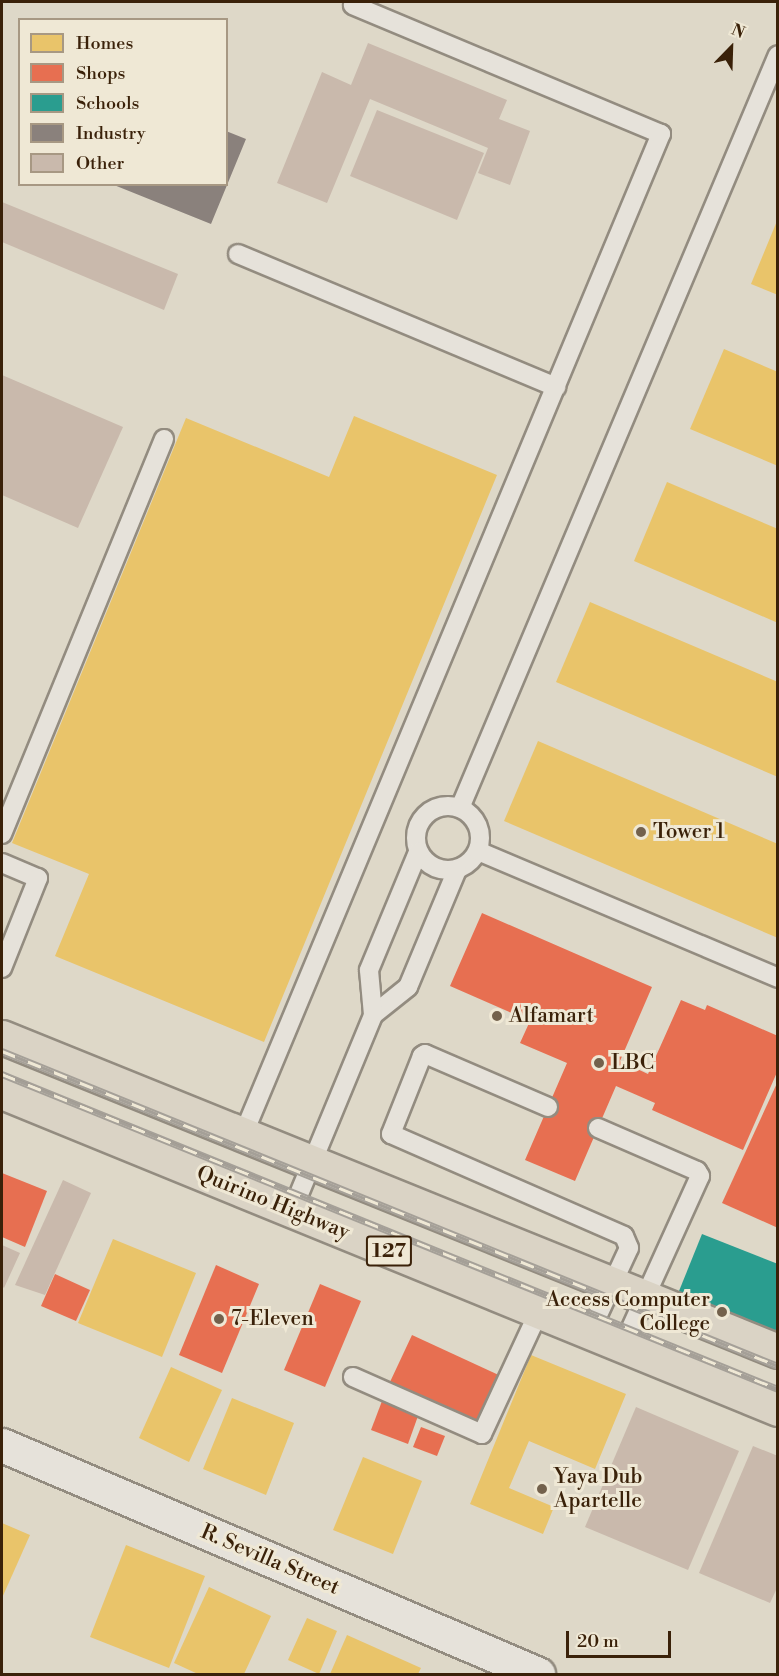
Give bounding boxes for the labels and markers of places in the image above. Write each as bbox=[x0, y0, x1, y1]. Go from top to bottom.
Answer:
place label: Tower 1 bbox=[653, 819, 725, 845]
marker: Tower 1 bbox=[634, 825, 648, 839]
place label: Alfamart bbox=[509, 1003, 594, 1029]
marker: Alfamart bbox=[490, 1009, 504, 1023]
place label: LBC bbox=[611, 1050, 654, 1076]
marker: LBC bbox=[592, 1056, 606, 1070]
place label: Access Computer College bbox=[546, 1287, 710, 1337]
marker: Access Computer College bbox=[715, 1305, 729, 1319]
place label: 7-Eleven bbox=[231, 1306, 314, 1332]
marker: 7-Eleven bbox=[212, 1312, 226, 1326]
place label: Yaya Dub Apartelle bbox=[554, 1464, 642, 1514]
marker: Yaya Dub Apartelle bbox=[535, 1482, 549, 1496]

